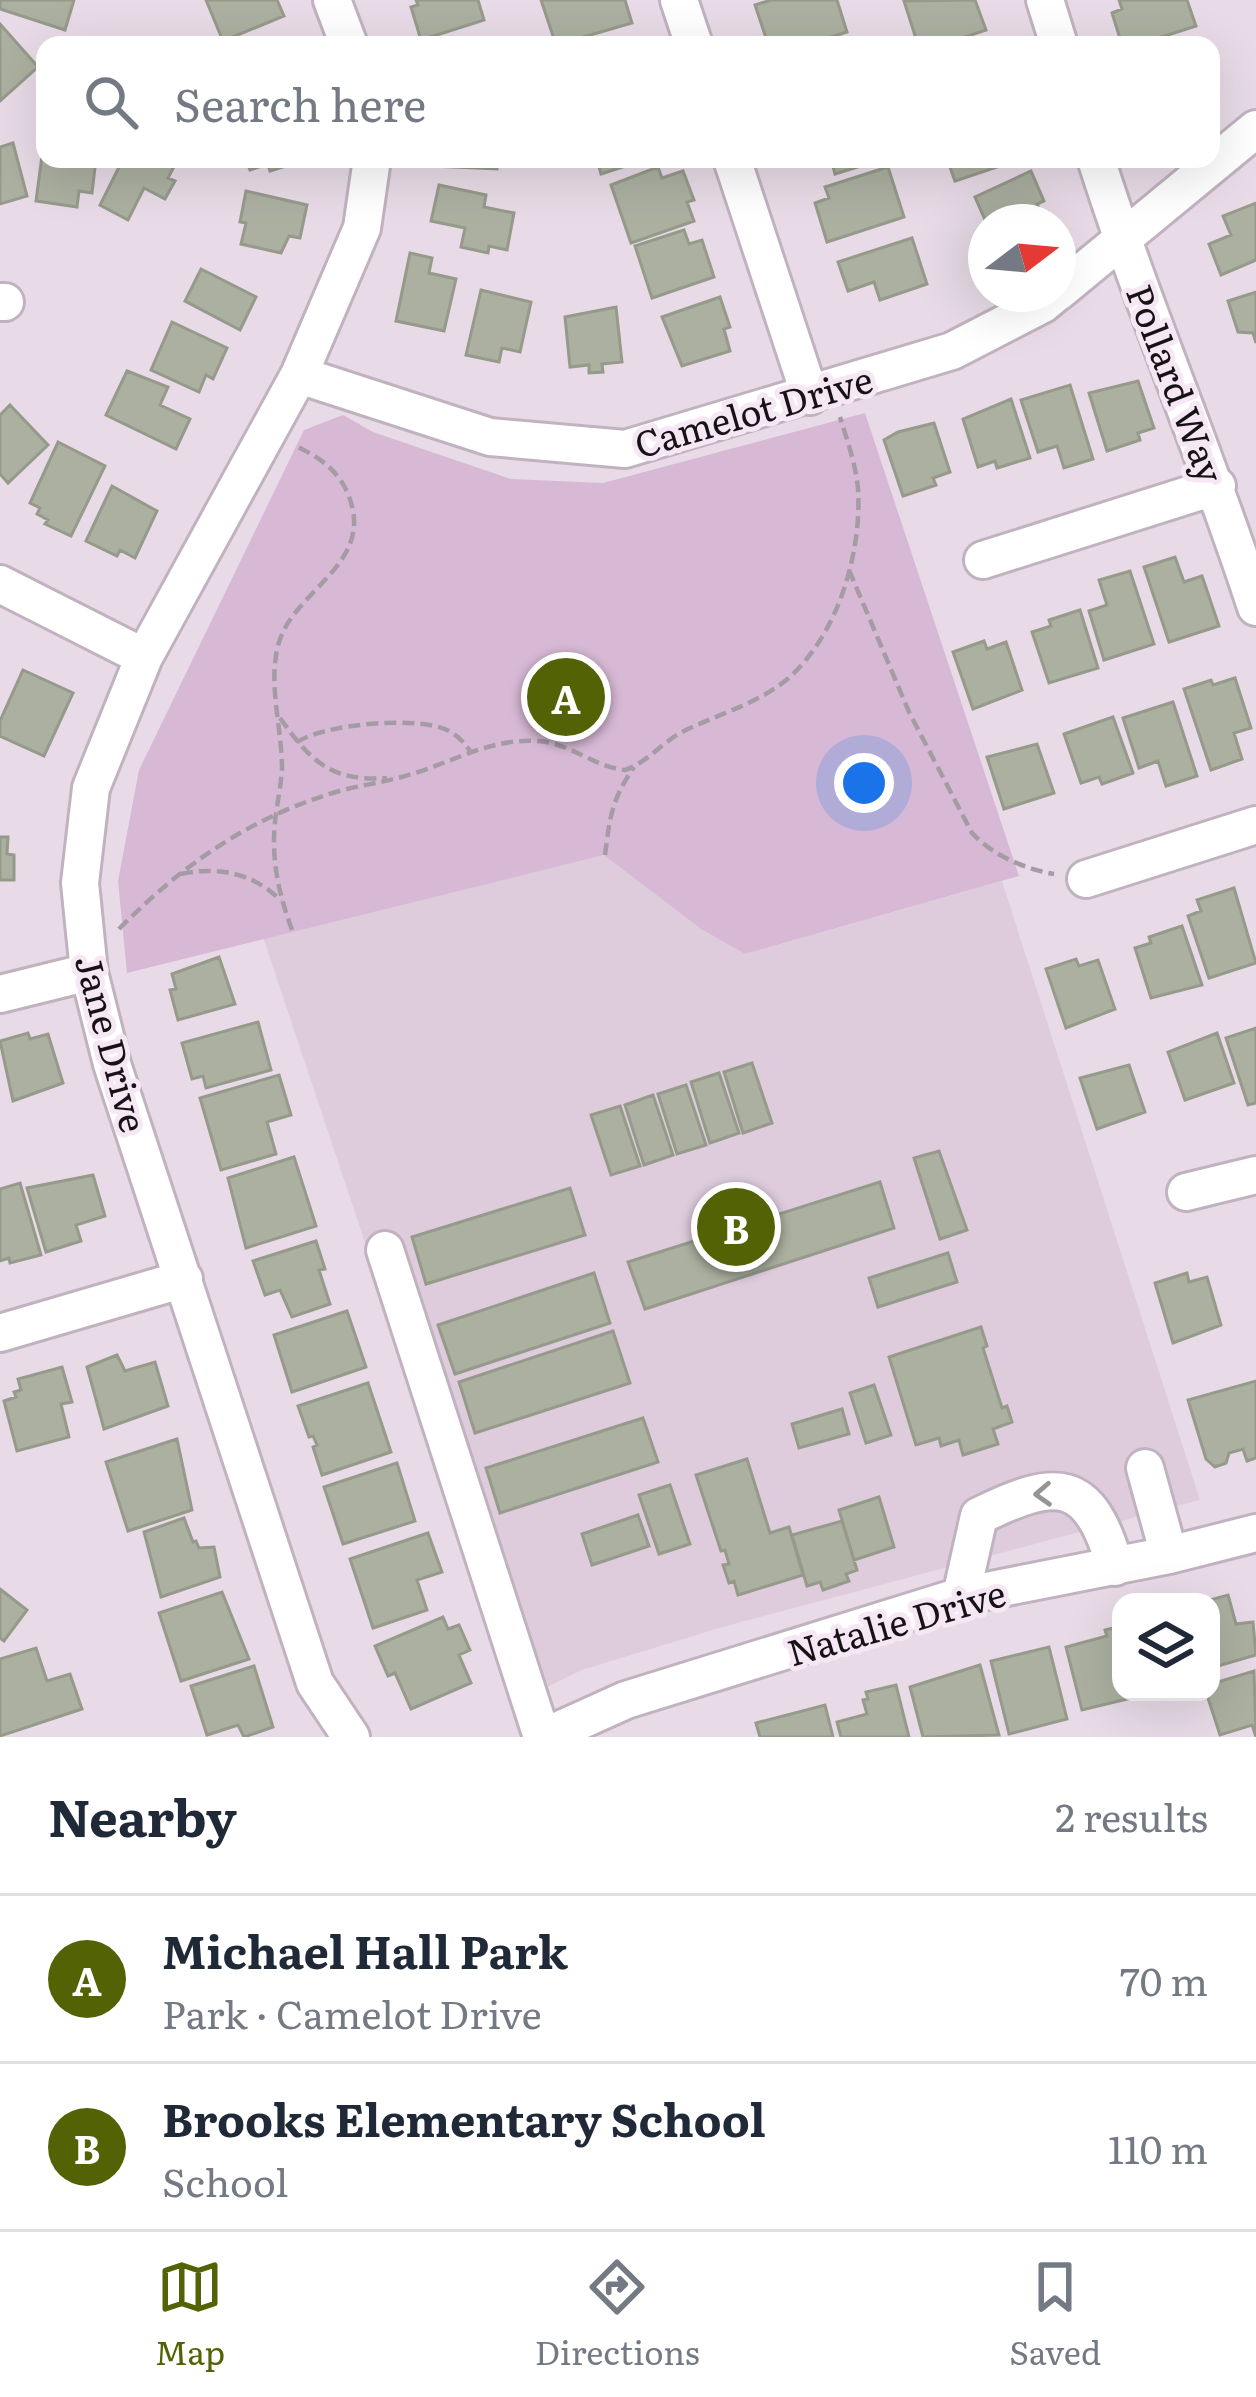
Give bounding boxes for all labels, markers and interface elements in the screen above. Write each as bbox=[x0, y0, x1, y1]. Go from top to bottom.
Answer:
search box bbox=[36, 36, 1220, 168]
icon: search bbox=[78, 69, 144, 135]
text: Search here bbox=[174, 69, 426, 136]
north arrow bbox=[968, 204, 1076, 312]
street label: Pollard Way bbox=[1115, 276, 1239, 490]
street label: Camelot Drive bbox=[628, 351, 878, 469]
pin: A bbox=[527, 652, 605, 742]
your location bbox=[834, 753, 894, 813]
street label: Jane Drive bbox=[64, 948, 162, 1138]
pin: B bbox=[697, 1182, 775, 1272]
one-way arrow bbox=[1034, 1481, 1052, 1507]
street label: Natalie Drive bbox=[781, 1565, 1011, 1677]
map controls bbox=[1112, 1593, 1220, 1701]
button: layers bbox=[1112, 1593, 1220, 1701]
text: Nearby bbox=[48, 1777, 237, 1853]
text: 2 results bbox=[1055, 1786, 1208, 1844]
text: Michael Hall Park bbox=[162, 1916, 568, 1983]
text: A bbox=[72, 1950, 102, 2008]
text: 70 m bbox=[1120, 1950, 1208, 2008]
text: Park · Camelot Drive bbox=[162, 1983, 542, 2041]
text: Brooks Elementary School bbox=[162, 2084, 766, 2151]
text: B bbox=[74, 2118, 100, 2176]
text: 110 m bbox=[1108, 2118, 1208, 2176]
text: School bbox=[162, 2151, 288, 2209]
tab: Map bbox=[155, 2254, 225, 2375]
tab: Directions bbox=[535, 2254, 700, 2375]
tab: Saved bbox=[1009, 2254, 1101, 2375]

